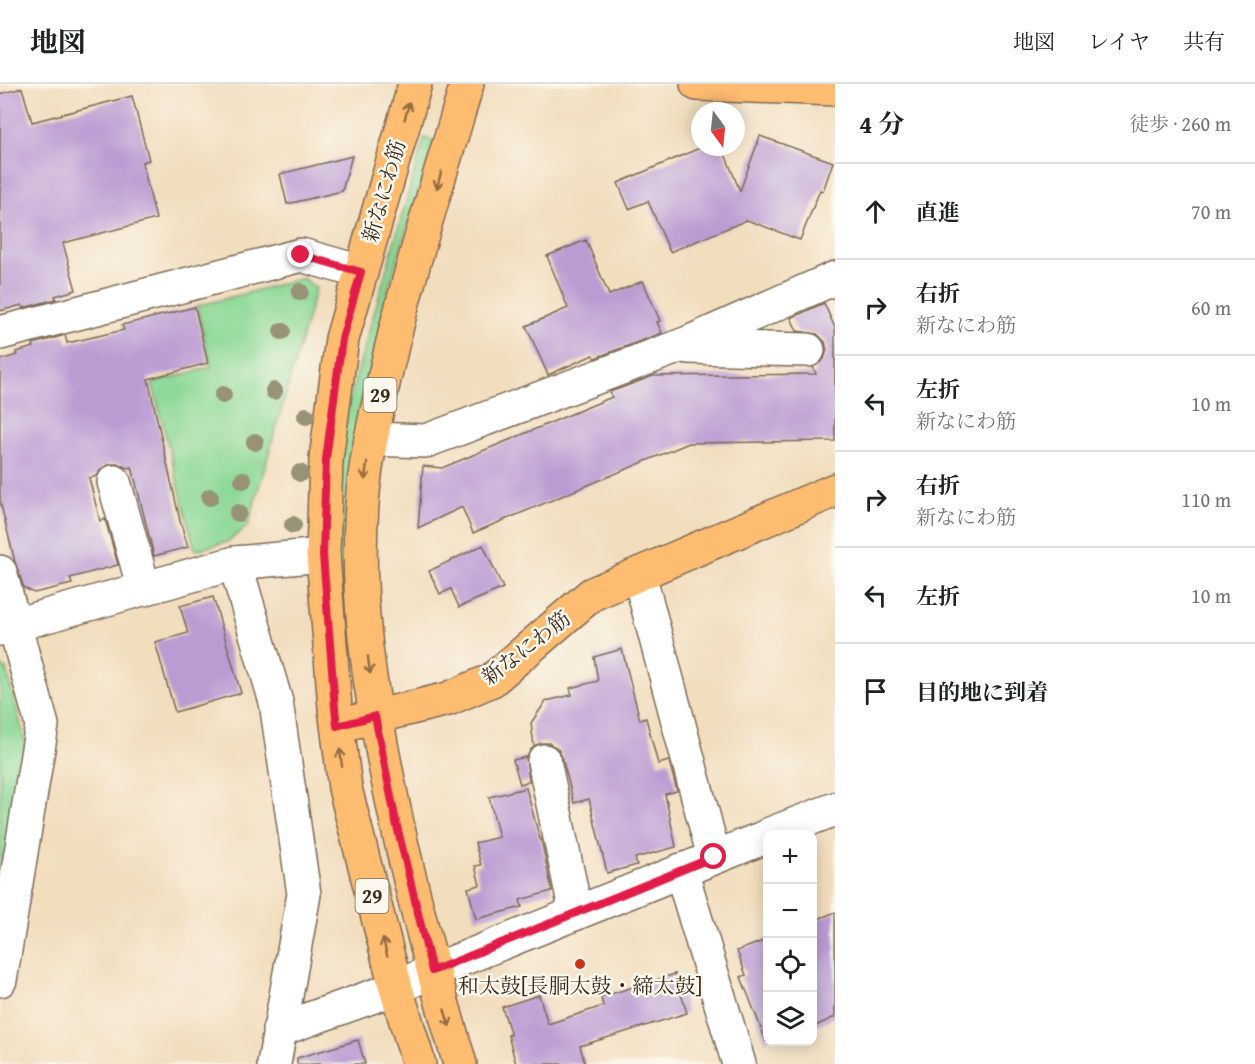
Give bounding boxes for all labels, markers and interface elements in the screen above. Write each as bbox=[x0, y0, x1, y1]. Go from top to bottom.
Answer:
text: 地図 bbox=[30, 21, 86, 62]
text: 地図 bbox=[1013, 26, 1055, 57]
text: レイヤ bbox=[1088, 26, 1150, 57]
text: 共有 bbox=[1183, 26, 1225, 57]
one-way arrow bbox=[402, 102, 413, 121]
north arrow bbox=[691, 102, 745, 156]
text: 4 分 bbox=[859, 104, 904, 143]
text: 徒歩 · 260 m bbox=[1129, 109, 1231, 138]
street label: 新なにわ筋 bbox=[354, 136, 413, 246]
one-way arrow bbox=[433, 170, 444, 189]
icon: ahead bbox=[859, 195, 892, 228]
text: 直進 bbox=[916, 196, 960, 228]
text: 70 m bbox=[1191, 197, 1231, 226]
route end bbox=[287, 241, 313, 267]
text: 右折 bbox=[916, 277, 960, 309]
icon: right bbox=[859, 291, 892, 324]
text: 60 m bbox=[1191, 293, 1231, 322]
text: 新なにわ筋 bbox=[916, 310, 1016, 339]
text: 左折 bbox=[916, 373, 960, 405]
road number: 29 bbox=[364, 378, 397, 412]
icon: left bbox=[859, 387, 892, 420]
text: 10 m bbox=[1191, 389, 1231, 418]
text: 新なにわ筋 bbox=[916, 406, 1016, 435]
one-way arrow bbox=[361, 461, 372, 480]
text: 右折 bbox=[916, 469, 960, 501]
icon: right bbox=[859, 483, 892, 516]
text: 110 m bbox=[1181, 485, 1231, 514]
text: 新なにわ筋 bbox=[916, 502, 1016, 531]
icon: left bbox=[859, 579, 892, 612]
text: 左折 bbox=[916, 580, 960, 612]
text: 10 m bbox=[1191, 581, 1231, 610]
street label: 新なにわ筋 bbox=[475, 603, 577, 692]
one-way arrow bbox=[363, 655, 374, 675]
icon: arrive bbox=[859, 675, 892, 708]
text: 目的地に到着 bbox=[916, 676, 1048, 708]
one-way arrow bbox=[335, 748, 346, 768]
map controls bbox=[763, 830, 817, 1046]
button: + bbox=[763, 830, 817, 884]
route start bbox=[700, 843, 726, 869]
road number: 29 bbox=[356, 879, 388, 913]
button: − bbox=[763, 884, 817, 938]
one-way arrow bbox=[379, 938, 391, 957]
button: locate bbox=[763, 938, 817, 992]
marker: 和太鼓[長胴太鼓・締太鼓] bbox=[573, 957, 587, 971]
place label: 和太鼓[長胴太鼓・締太鼓] bbox=[458, 970, 702, 1001]
button: layers bbox=[763, 992, 817, 1046]
one-way arrow bbox=[442, 1008, 453, 1027]

